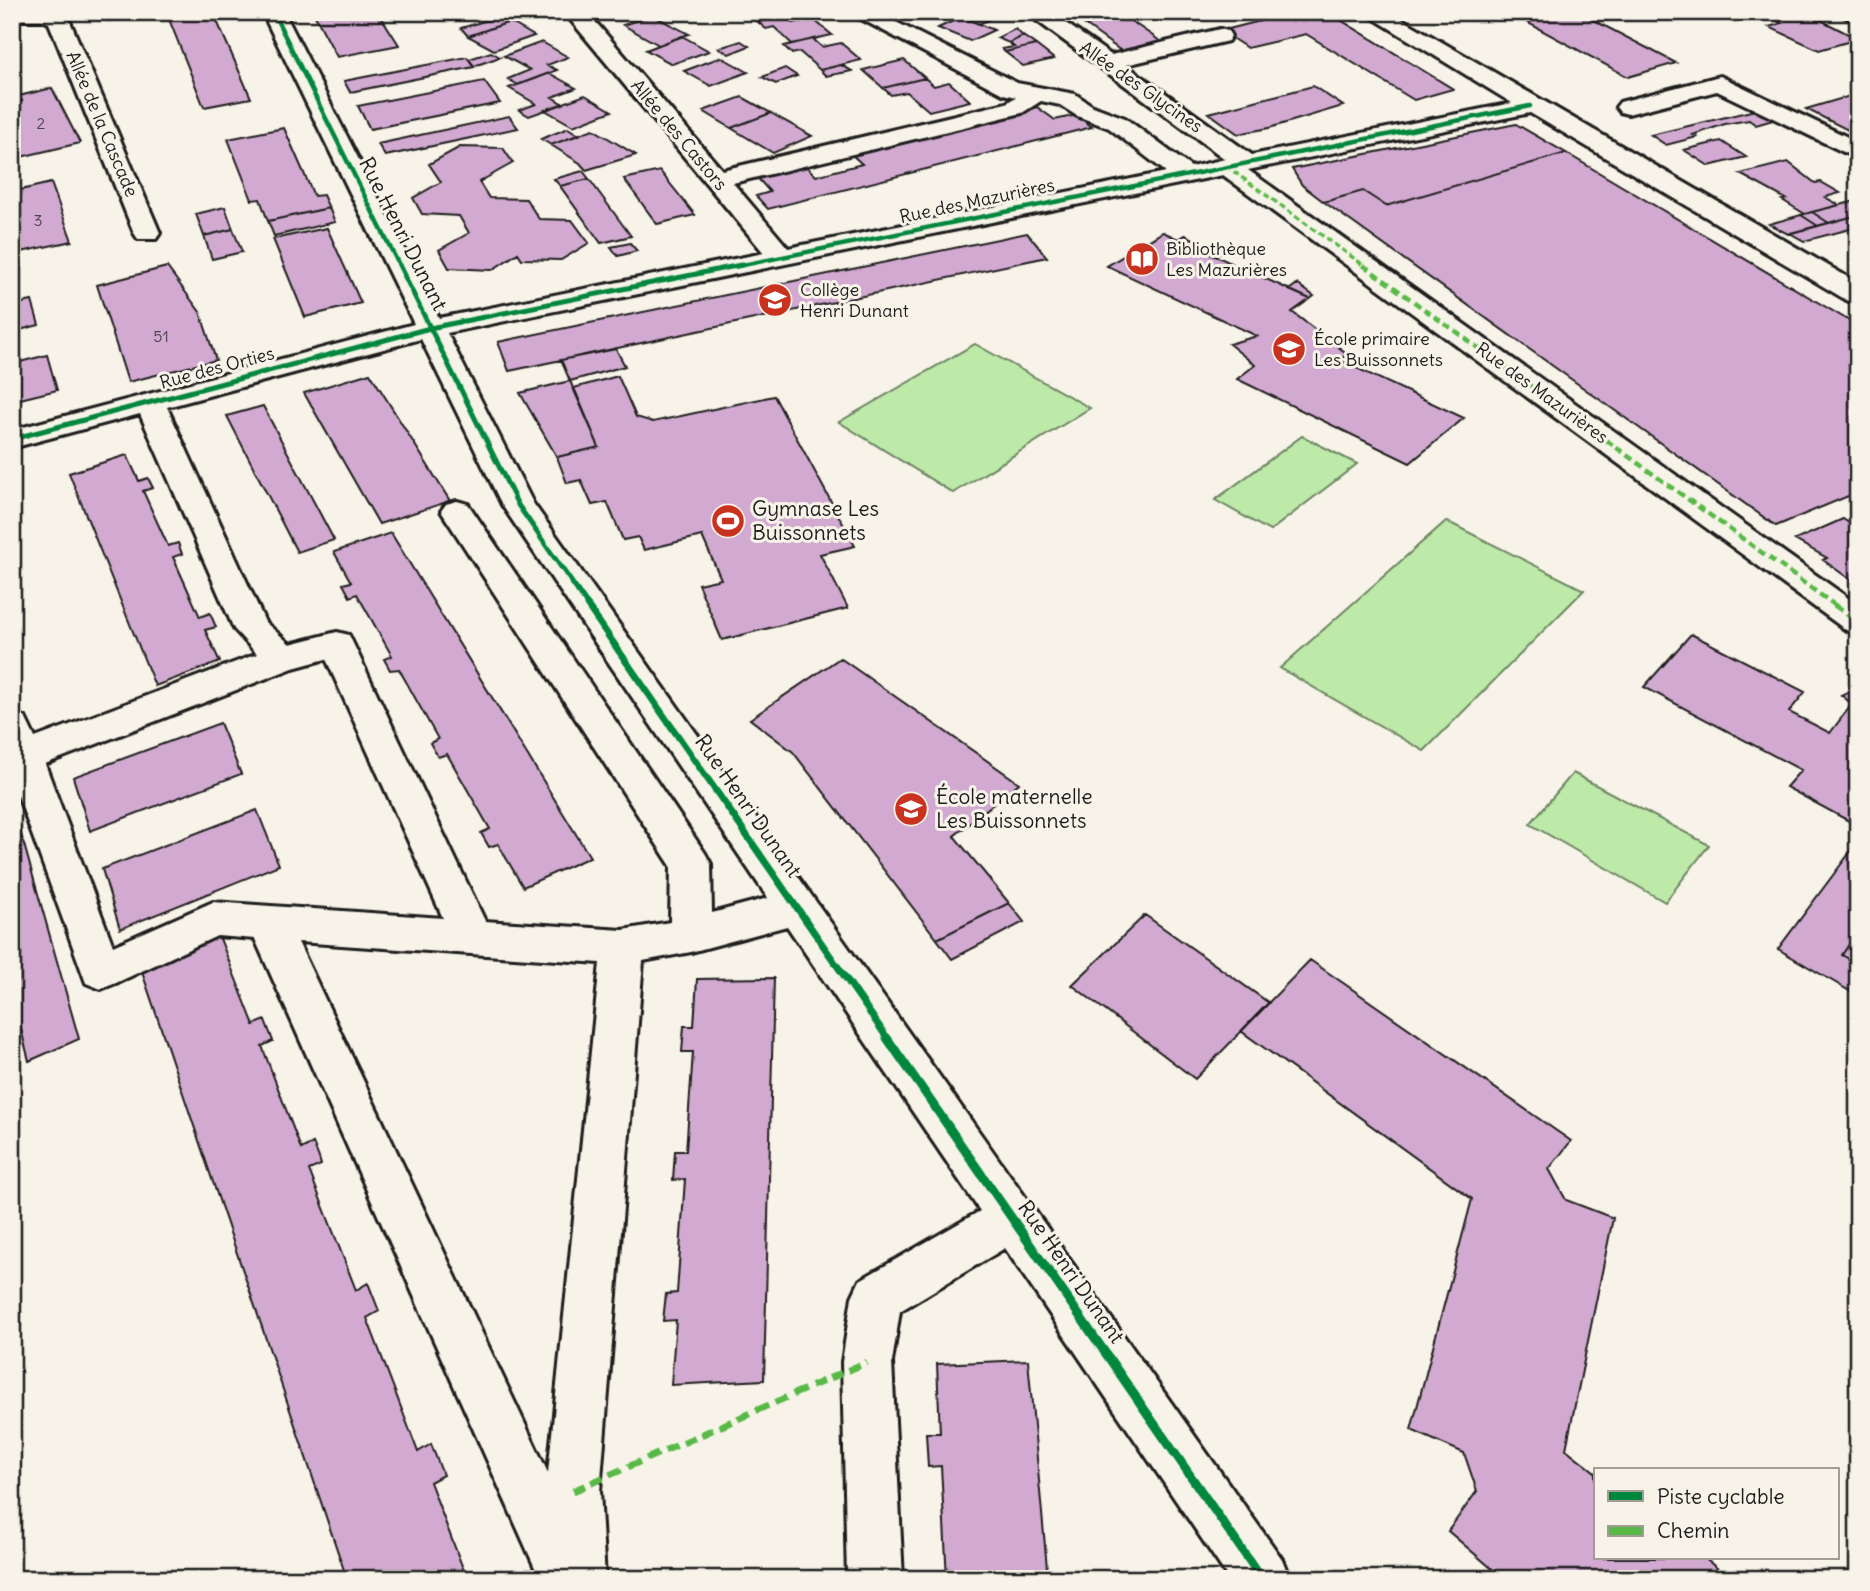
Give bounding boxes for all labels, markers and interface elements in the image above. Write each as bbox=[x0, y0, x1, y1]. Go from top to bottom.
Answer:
street label: Allée des Glycines bbox=[1075, 36, 1207, 138]
street label: Allée de la Cascade bbox=[61, 48, 144, 200]
street label: Allée des Castors bbox=[626, 74, 733, 195]
house number: 2 bbox=[37, 113, 46, 133]
street label: Rue Henri Dunant bbox=[353, 152, 454, 315]
street label: Rue des Mazurières bbox=[897, 173, 1057, 228]
house number: 3 bbox=[33, 210, 43, 230]
place label: Bibliothèque Les Mazurières bbox=[1166, 237, 1287, 281]
library icon: Bibliothèque Les Mazurières bbox=[1123, 240, 1161, 278]
place label: Collège Henri Dunant bbox=[800, 278, 909, 322]
school or university icon: Collège Henri Dunant bbox=[756, 281, 794, 319]
house number: 51 bbox=[153, 326, 169, 346]
place label: École primaire Les Buissonnets bbox=[1314, 327, 1443, 371]
school or university icon: École primaire Les Buissonnets bbox=[1270, 330, 1308, 368]
street label: Rue des Mazurières bbox=[1472, 337, 1613, 448]
street label: Rue des Orties bbox=[157, 341, 277, 394]
place label: Gymnase Les Buissonnets bbox=[752, 495, 879, 546]
sports icon: Gymnase Les Buissonnets bbox=[709, 502, 747, 540]
street label: Rue Henri Dunant bbox=[689, 729, 808, 883]
place label: École maternelle Les Buissonnets bbox=[936, 783, 1093, 834]
school or university icon: École maternelle Les Buissonnets bbox=[892, 790, 930, 828]
street label: Rue Henri Dunant bbox=[1012, 1195, 1131, 1349]
legend bbox=[1594, 1468, 1839, 1560]
text: Piste cyclable bbox=[1657, 1483, 1785, 1510]
text: Chemin bbox=[1657, 1517, 1730, 1544]

